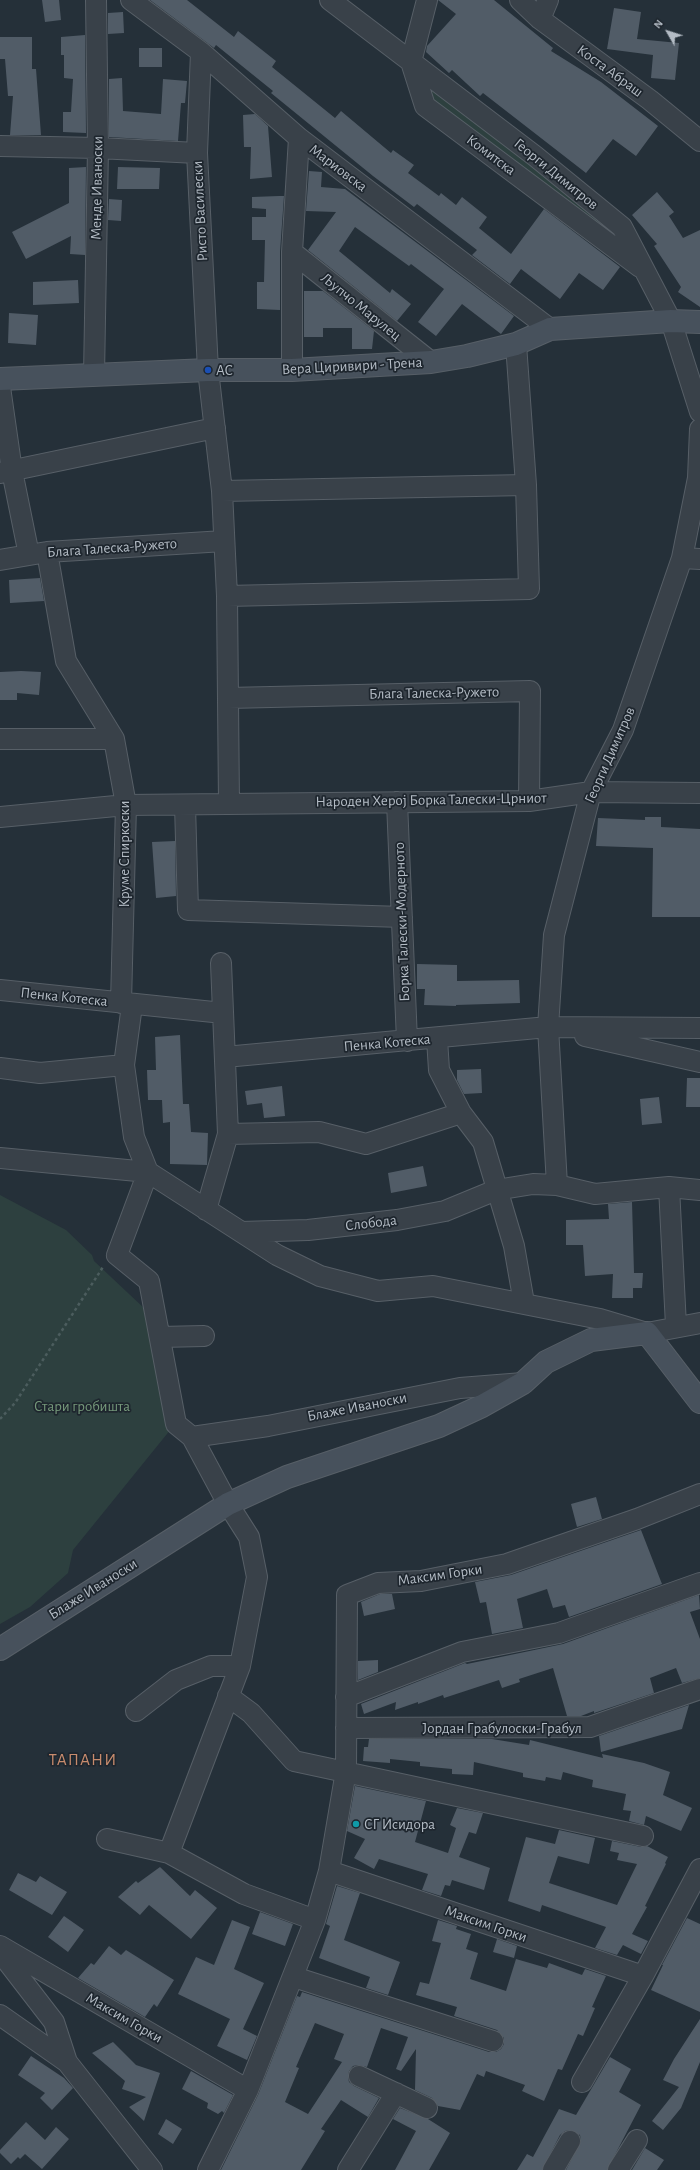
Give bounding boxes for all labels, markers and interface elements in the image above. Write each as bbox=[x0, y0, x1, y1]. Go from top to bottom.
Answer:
north arrow bbox=[648, 12, 688, 52]
text: N bbox=[652, 18, 665, 31]
street label: Коста Абраш bbox=[573, 41, 647, 101]
street label: Комитска bbox=[463, 131, 519, 179]
street label: Георги Димитров bbox=[510, 134, 602, 214]
street label: Менде Иваноски bbox=[87, 136, 107, 240]
street label: Мариовска bbox=[305, 140, 371, 196]
street label: Ристо Василески bbox=[188, 160, 212, 262]
street label: Љупчо Марулец bbox=[317, 269, 405, 345]
street label: Вера Циривири - Трена bbox=[281, 353, 423, 379]
place label: АС bbox=[216, 361, 233, 379]
marker: АС bbox=[203, 365, 213, 375]
street label: Блага Талеска-Ружето bbox=[46, 534, 178, 562]
street label: Блага Талеска-Ружето bbox=[369, 683, 499, 703]
street label: Георги Димитров bbox=[581, 704, 639, 806]
street label: Народен Херој Борка Талески-Црниот bbox=[315, 789, 547, 811]
street label: Круме Спиркоски bbox=[115, 801, 133, 907]
street label: Борка Талески-Модерното bbox=[390, 842, 414, 1002]
street label: Пенка Котеска bbox=[20, 983, 108, 1011]
street label: Пенка Котеска bbox=[343, 1030, 431, 1056]
street label: Слобода bbox=[344, 1211, 398, 1235]
street label: Блаже Иваноски bbox=[306, 1389, 408, 1425]
park label: Стари гробишта bbox=[34, 1397, 130, 1415]
street label: Блаже Иваноски bbox=[45, 1555, 141, 1623]
street label: Максим Горки bbox=[396, 1560, 484, 1590]
street label: Јордан Грабулоски-Грабул bbox=[422, 1719, 582, 1737]
district label: ТАПАНИ bbox=[49, 1750, 117, 1770]
place label: СГ Исидора bbox=[364, 1815, 435, 1833]
marker: СГ Исидора bbox=[351, 1819, 361, 1829]
street label: Максим Горки bbox=[443, 1902, 529, 1946]
street label: Максим Горки bbox=[82, 1989, 166, 2047]

